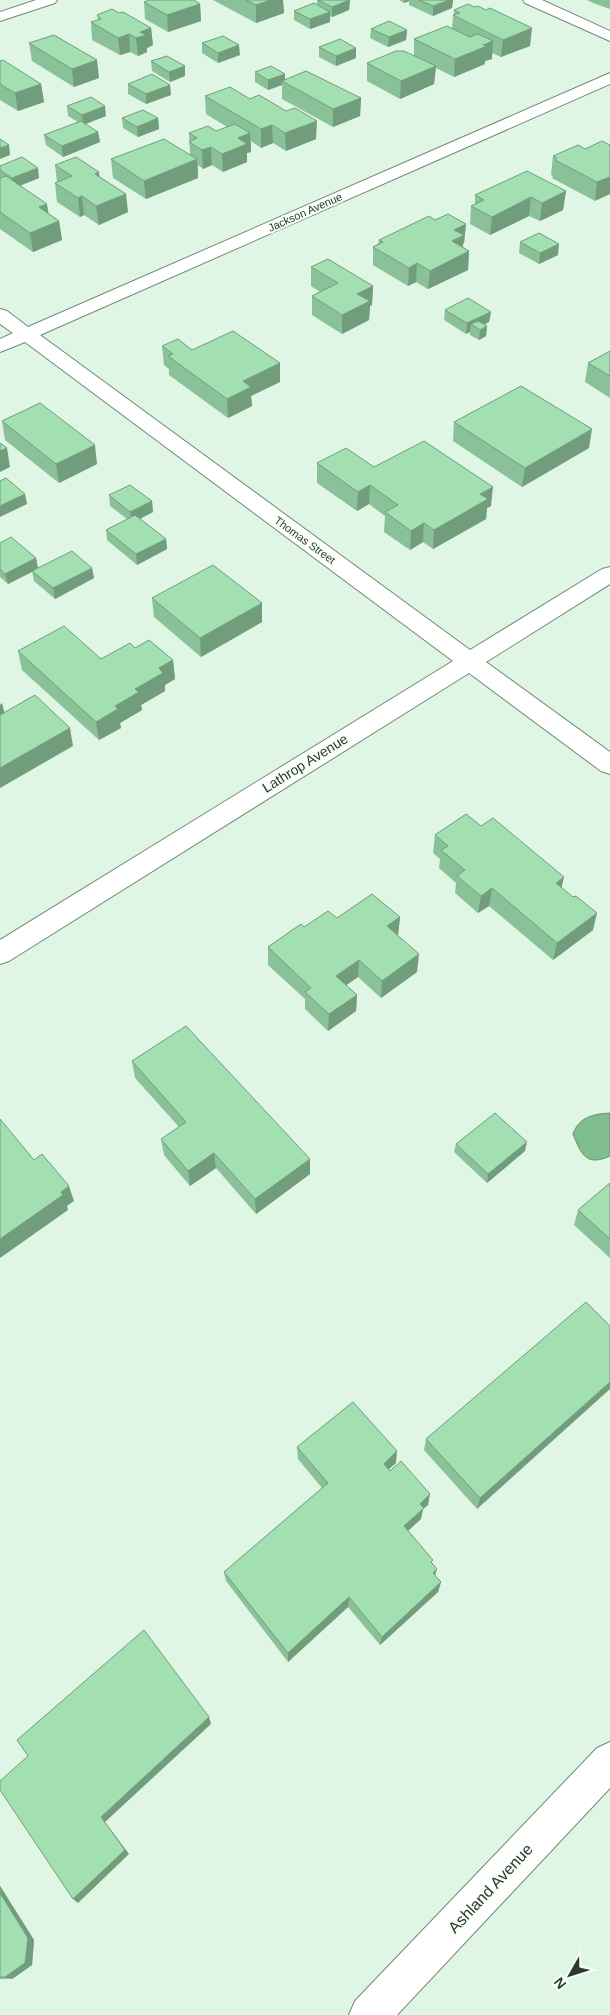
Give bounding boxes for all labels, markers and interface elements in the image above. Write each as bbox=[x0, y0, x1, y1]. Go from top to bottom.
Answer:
street label: Jackson Avenue bbox=[266, 190, 344, 234]
street label: Thomas Street bbox=[272, 514, 338, 566]
street label: Lathrop Avenue bbox=[259, 730, 351, 796]
street label: Ashland Avenue bbox=[445, 1840, 536, 1936]
north arrow bbox=[545, 1950, 595, 2000]
text: N bbox=[550, 1974, 569, 1992]

